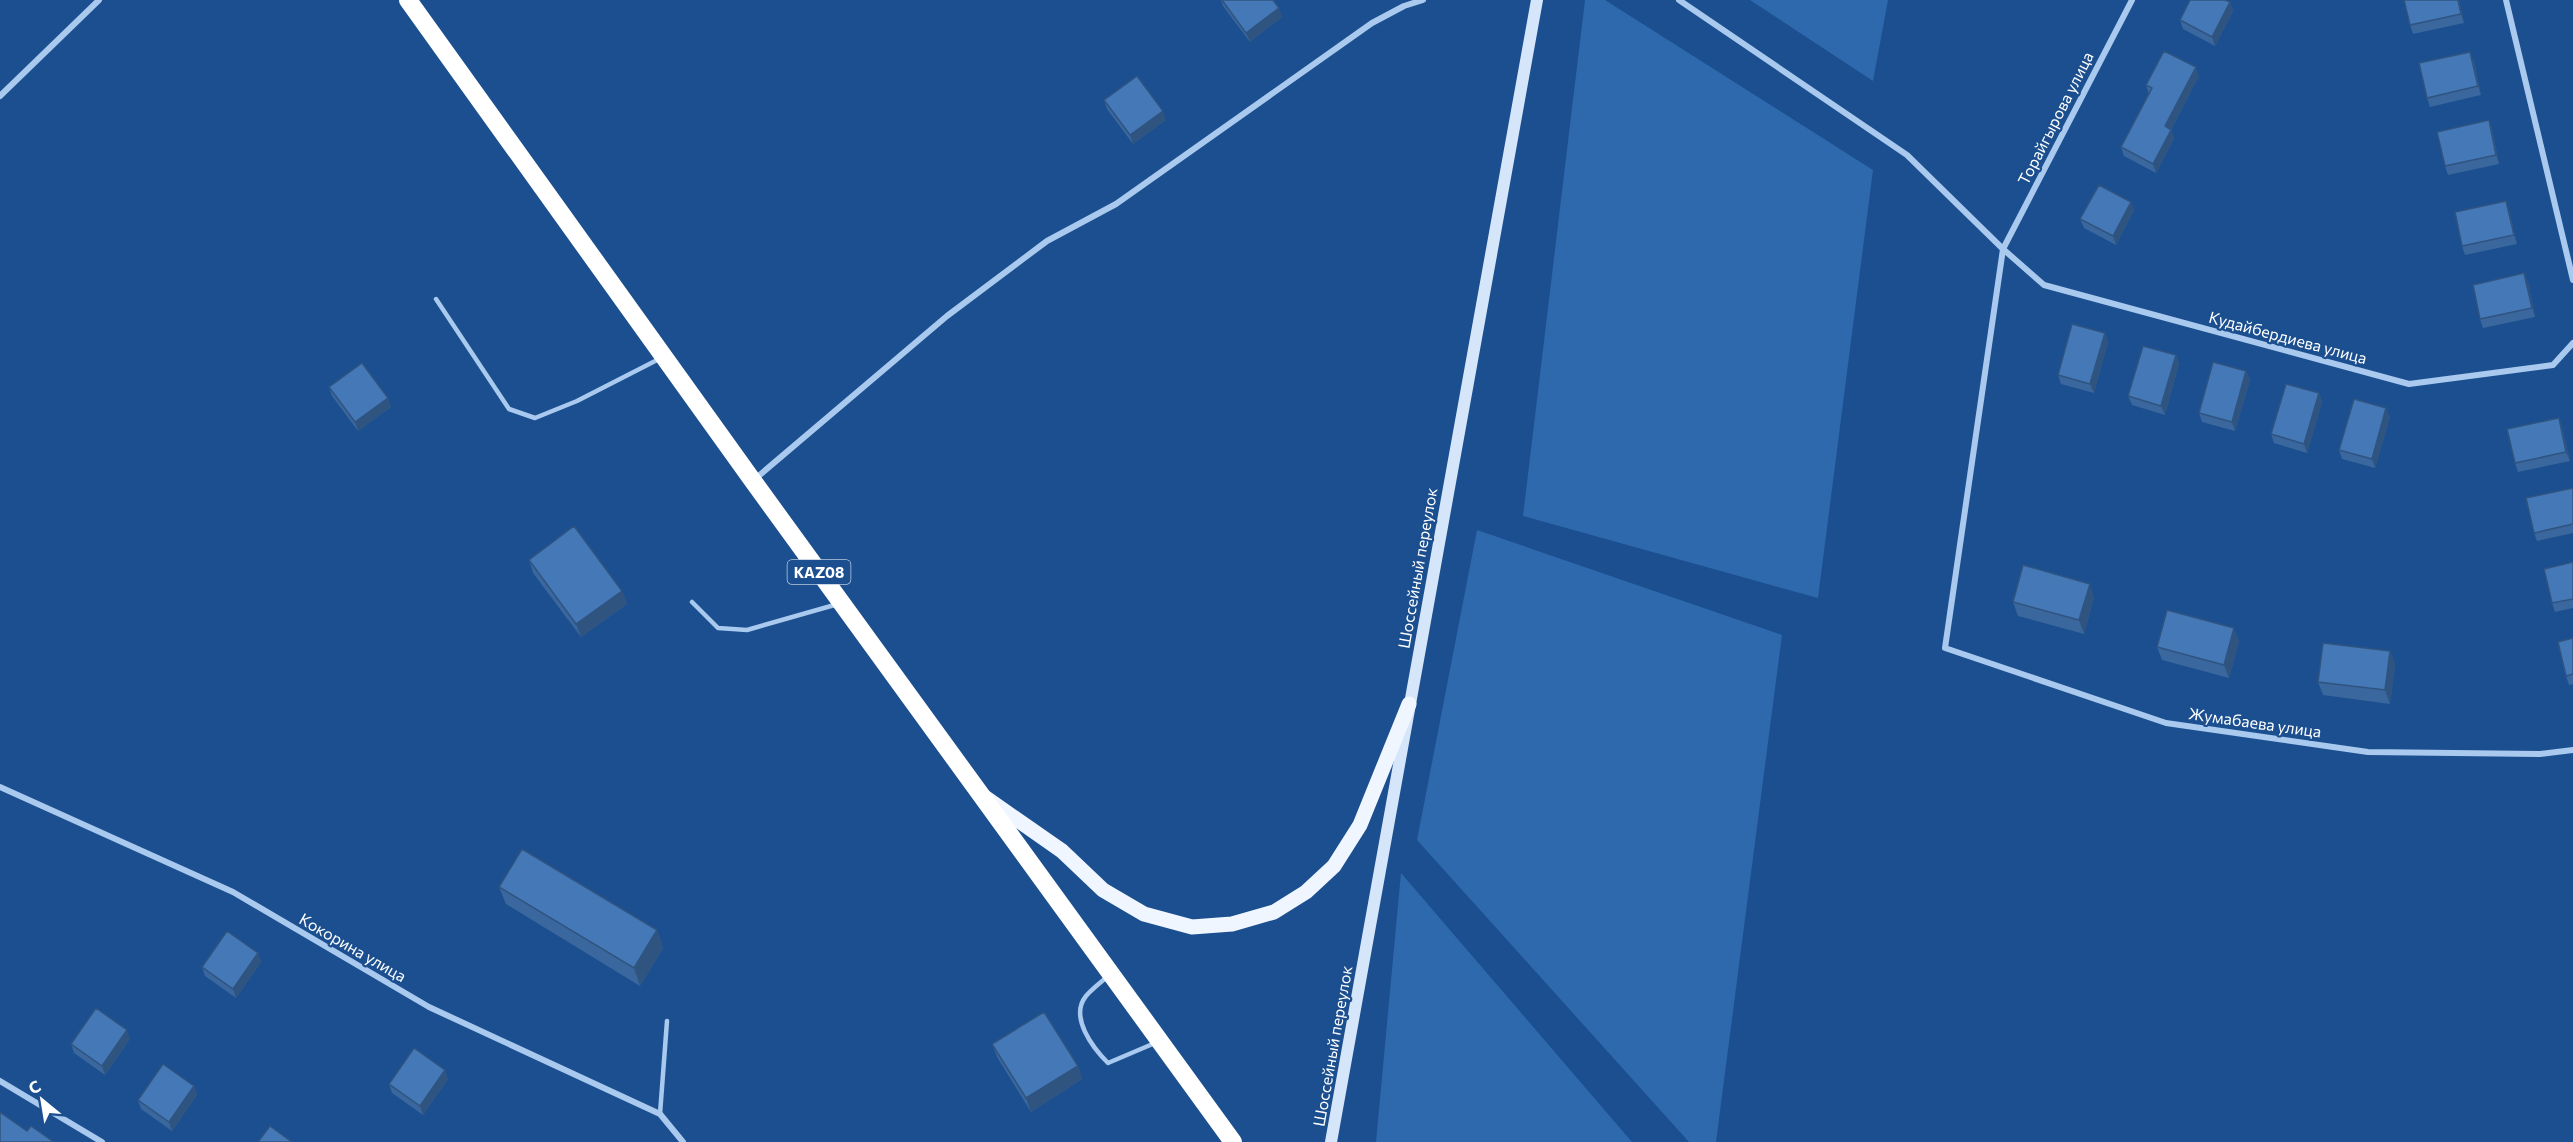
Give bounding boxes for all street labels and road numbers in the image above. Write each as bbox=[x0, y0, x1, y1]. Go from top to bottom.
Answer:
street label: Торайгырова улица bbox=[2013, 48, 2097, 188]
street label: Кудайбердиева улица bbox=[2207, 307, 2369, 367]
street label: Шоссейный переулок bbox=[1393, 486, 1441, 650]
road number: KAZ08 bbox=[788, 560, 850, 584]
street label: Жумабаева улица bbox=[2187, 703, 2323, 741]
street label: Кокорина улица bbox=[296, 909, 410, 985]
street label: Шоссейный переулок bbox=[1308, 964, 1356, 1128]

